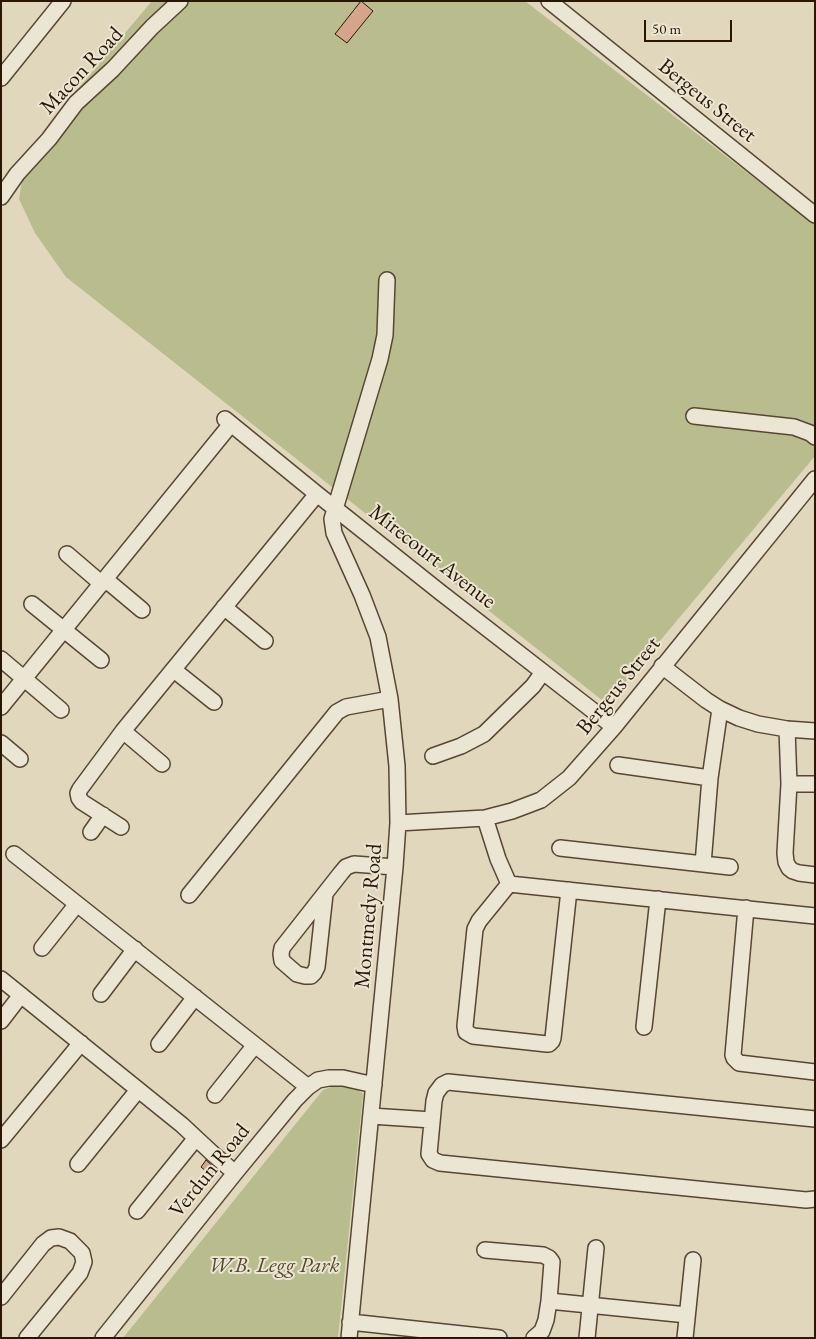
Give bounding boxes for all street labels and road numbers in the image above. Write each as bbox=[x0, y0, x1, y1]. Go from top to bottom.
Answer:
street label: Macon Road bbox=[35, 22, 129, 120]
street label: Bergeus Street bbox=[653, 53, 761, 149]
street label: Mirecourt Avenue bbox=[363, 499, 501, 615]
street label: Bergeus Street bbox=[571, 632, 667, 740]
street label: Montmedy Road bbox=[350, 842, 388, 990]
street label: Verdun Road bbox=[164, 1119, 256, 1223]

